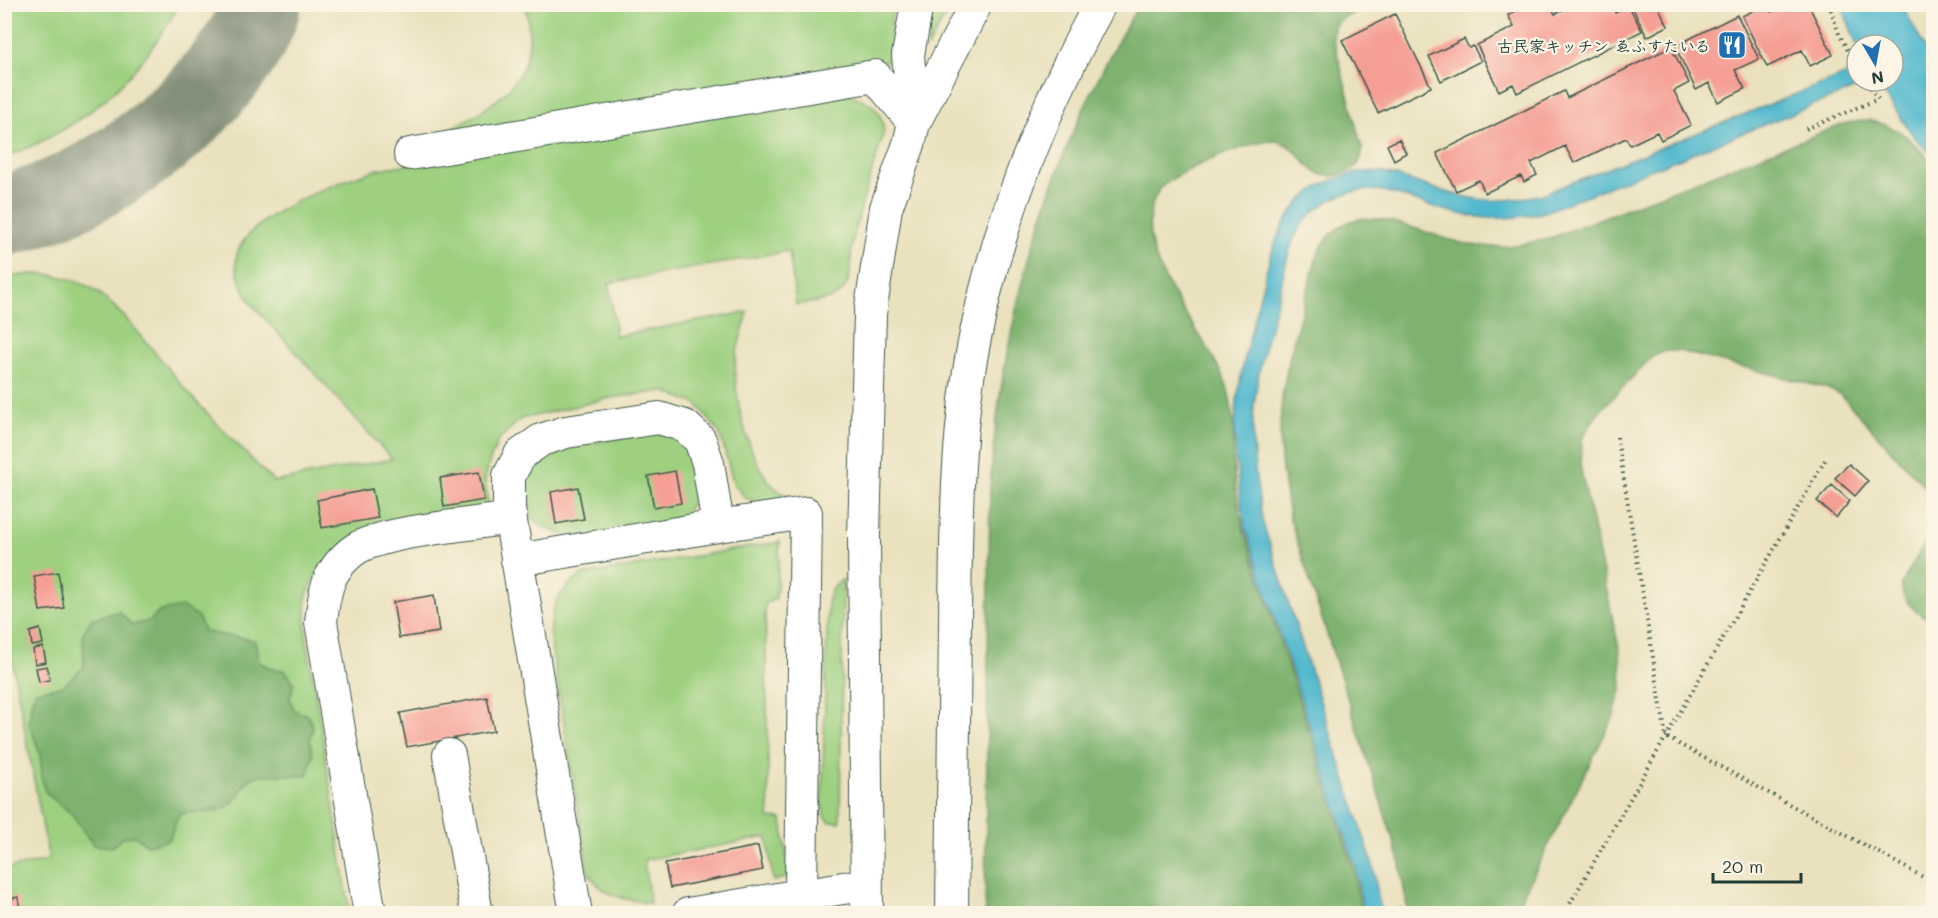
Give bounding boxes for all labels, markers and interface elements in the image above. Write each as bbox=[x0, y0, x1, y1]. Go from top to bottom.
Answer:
restaurant icon: 古民家キッチン ゑふすたいる bbox=[1716, 29, 1748, 61]
north arrow bbox=[1845, 33, 1905, 93]
place label: 古民家キッチン ゑふすたいる bbox=[1497, 35, 1711, 56]
text: N bbox=[1870, 67, 1886, 90]
scale bar bbox=[1713, 846, 1802, 884]
text: 20 m bbox=[1722, 854, 1763, 878]

